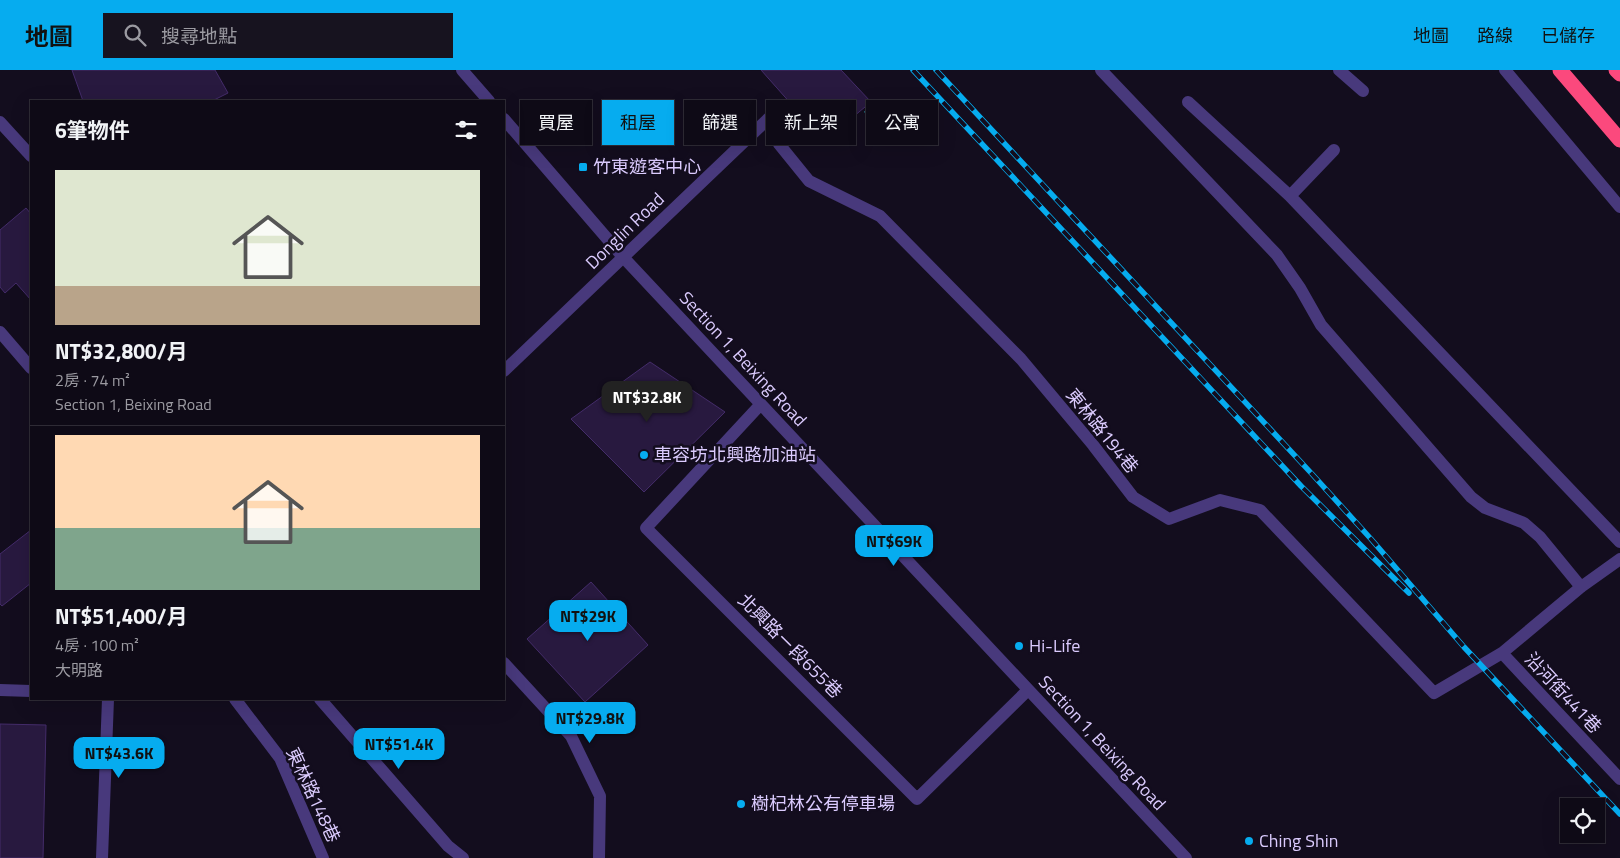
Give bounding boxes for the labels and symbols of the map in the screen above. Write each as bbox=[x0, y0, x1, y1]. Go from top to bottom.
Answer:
place label: 竹東遊客中心 bbox=[593, 153, 701, 180]
marker: 竹東遊客中心 bbox=[577, 161, 589, 173]
street label: Donglin Road bbox=[579, 186, 670, 275]
street label: Section 1, Beixing Road bbox=[673, 285, 813, 432]
pin: NT$32.8K bbox=[595, 380, 699, 423]
street label: 東林路194巷 bbox=[1060, 382, 1145, 479]
place label: 車容坊北興路加油站 bbox=[654, 441, 816, 468]
marker: 車容坊北興路加油站 bbox=[638, 449, 650, 461]
pin: NT$69K bbox=[853, 524, 935, 567]
street label: 北興路ㄧ段655巷 bbox=[732, 587, 849, 704]
pin: NT$29K bbox=[547, 600, 629, 642]
place label: Hi-Life bbox=[1029, 632, 1080, 659]
marker: Hi-Life bbox=[1013, 640, 1025, 652]
street label: 沿河街441巷 bbox=[1519, 646, 1608, 739]
street label: Section 1, Beixing Road bbox=[1032, 669, 1172, 816]
pin: NT$29.8K bbox=[538, 702, 642, 744]
pin: NT$51.4K bbox=[347, 728, 451, 770]
pin: NT$43.6K bbox=[67, 736, 171, 779]
street label: 東林路148巷 bbox=[280, 743, 347, 847]
place label: 樹杞林公有停車場 bbox=[751, 790, 895, 817]
marker: 樹杞林公有停車場 bbox=[735, 798, 747, 810]
place label: Ching Shin bbox=[1259, 827, 1338, 854]
marker: Ching Shin bbox=[1243, 835, 1255, 847]

